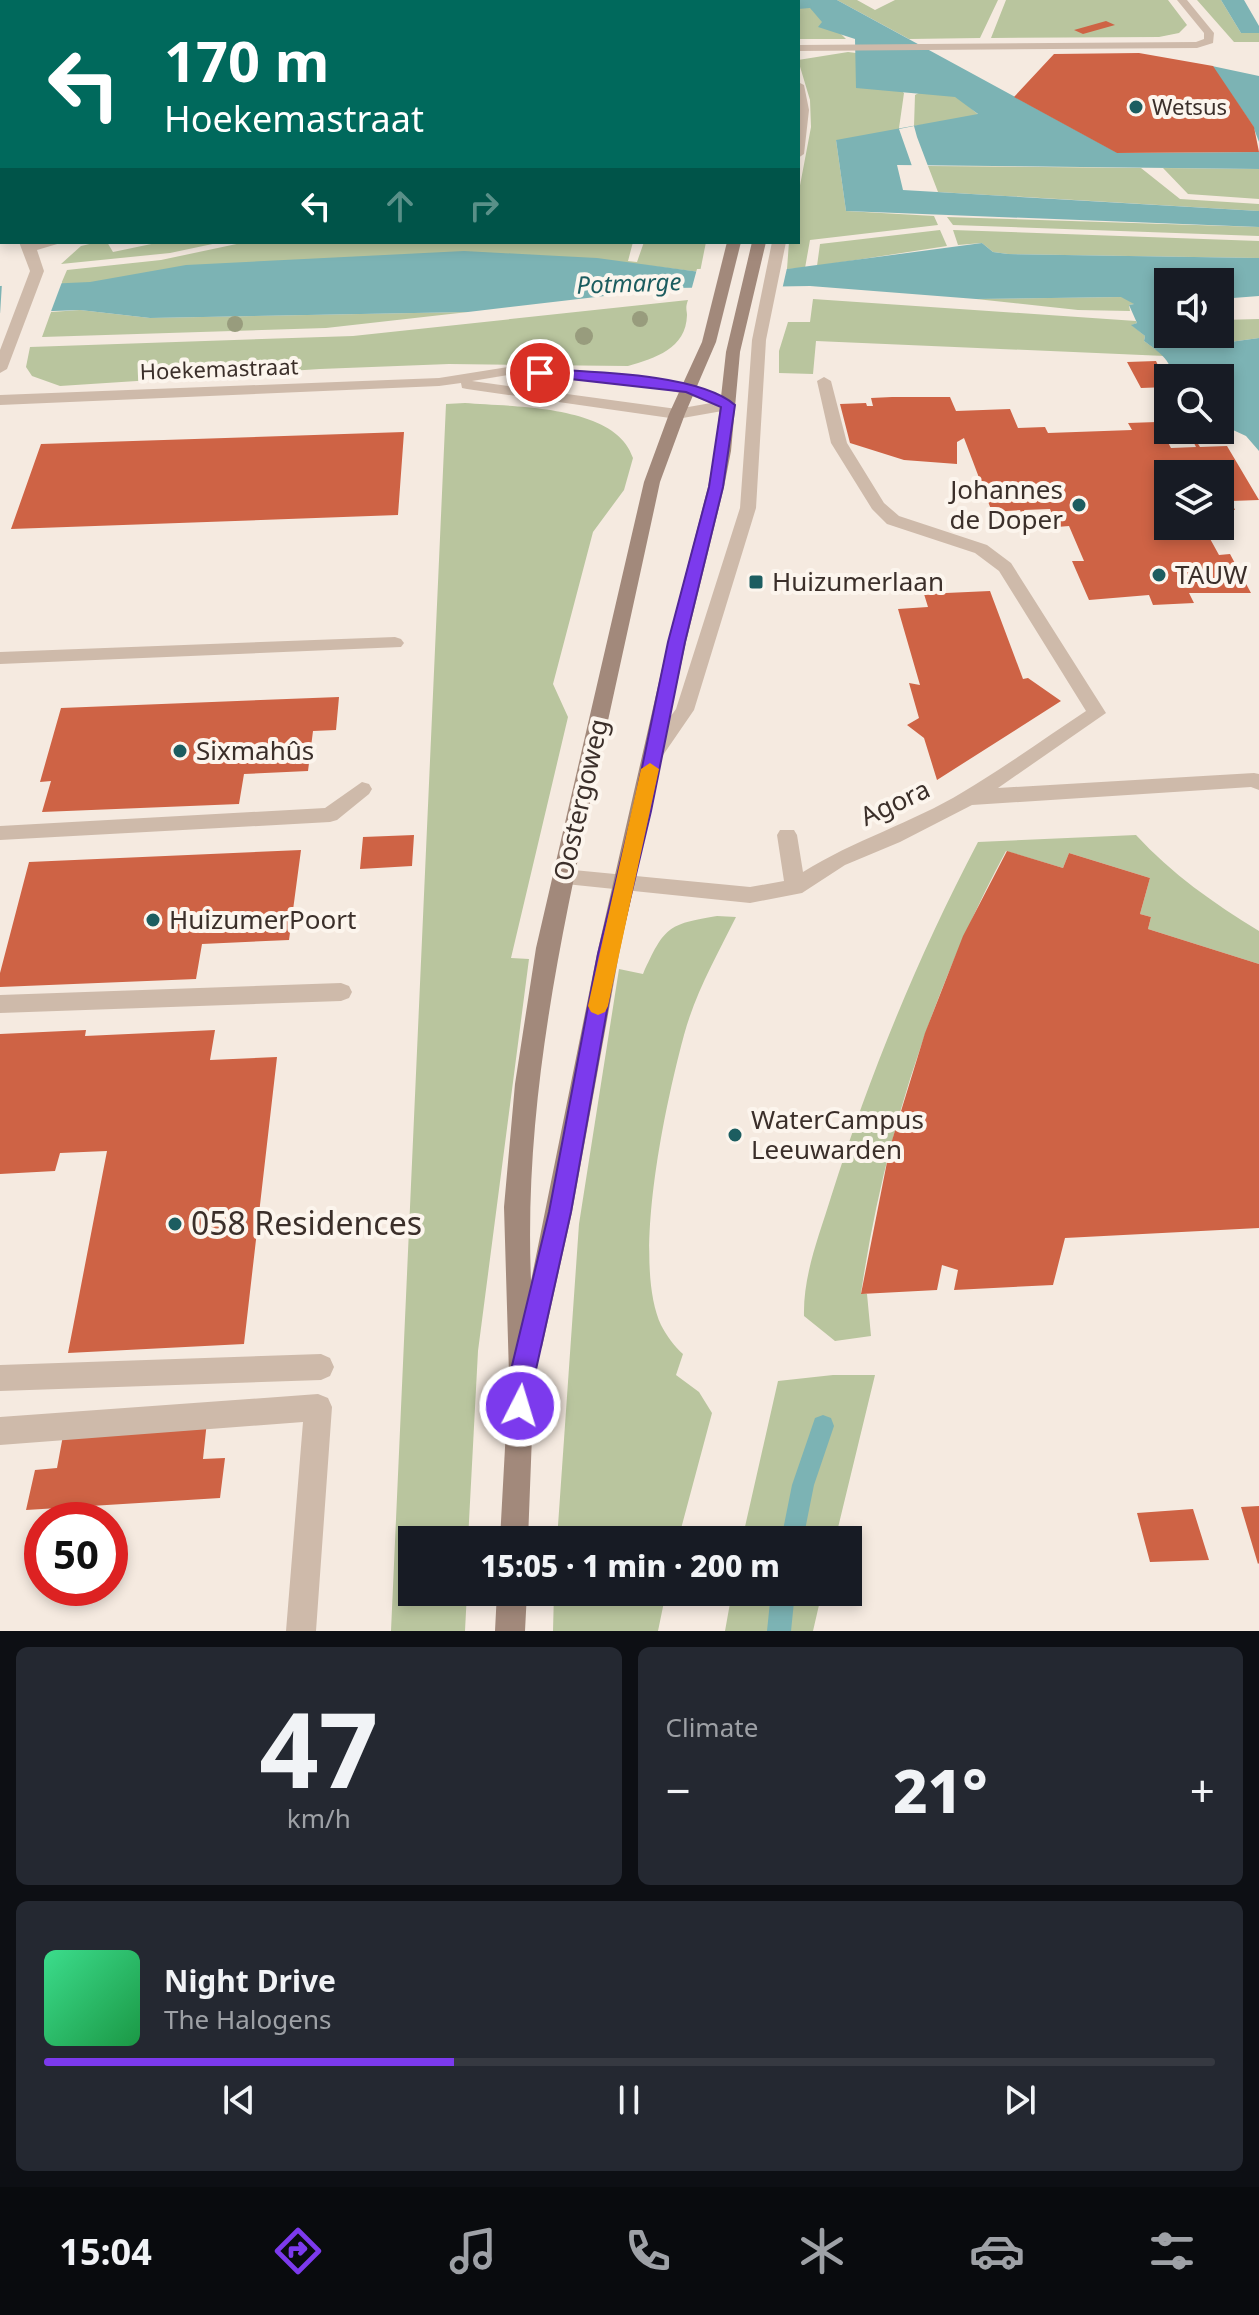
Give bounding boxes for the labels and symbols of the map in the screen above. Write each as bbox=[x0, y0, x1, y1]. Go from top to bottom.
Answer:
place label: Wetsus bbox=[1152, 91, 1227, 121]
marker: Wetsus bbox=[1127, 98, 1145, 116]
water label: Potmarge bbox=[576, 264, 682, 301]
pin bbox=[506, 339, 574, 407]
street label: Hoekemastraat bbox=[139, 350, 299, 386]
place label: Johannes de Doper bbox=[947, 471, 1063, 537]
marker: Johannes de Doper bbox=[1070, 496, 1088, 514]
place label: TAUW bbox=[1175, 556, 1247, 592]
place label: Huizumerlaan bbox=[772, 563, 944, 599]
marker: TAUW bbox=[1150, 566, 1168, 584]
marker: Huizumerlaan bbox=[747, 573, 765, 591]
street label: Oostergoweg bbox=[544, 715, 616, 884]
place label: Sixmahûs bbox=[196, 732, 314, 768]
marker: Sixmahûs bbox=[171, 742, 189, 760]
street label: Agora bbox=[854, 770, 935, 834]
place label: HuizumerPoort bbox=[169, 901, 356, 937]
marker: HuizumerPoort bbox=[144, 911, 162, 929]
place label: WaterCampus Leeuwarden bbox=[751, 1101, 924, 1167]
marker: WaterCampus Leeuwarden bbox=[726, 1126, 744, 1144]
place label: 058 Residences bbox=[191, 1201, 422, 1244]
marker: 058 Residences bbox=[166, 1215, 184, 1233]
position arrow bbox=[478, 1364, 562, 1448]
speed limit sign: 50 bbox=[24, 1502, 128, 1606]

